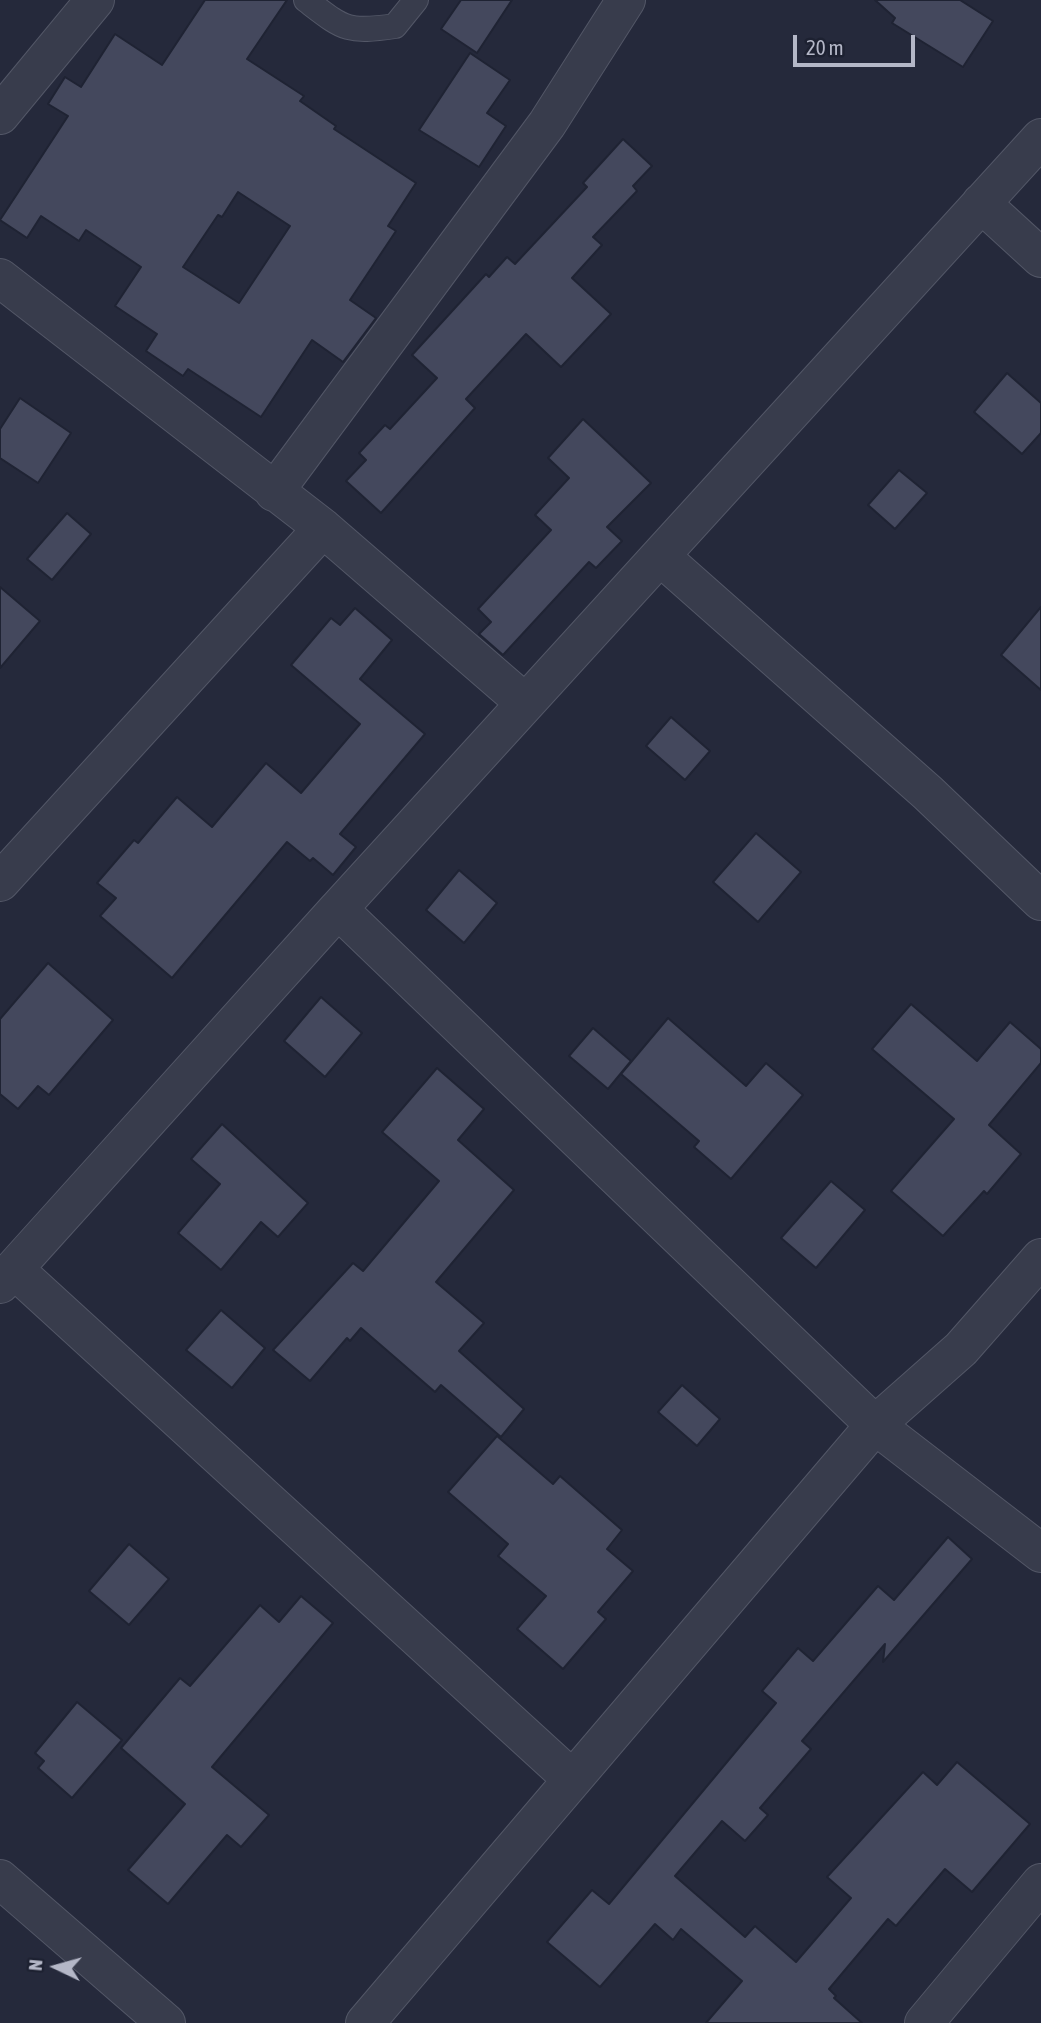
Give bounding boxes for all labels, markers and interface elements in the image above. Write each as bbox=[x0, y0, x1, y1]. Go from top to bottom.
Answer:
scale bar bbox=[796, 21, 918, 65]
text: 20 m bbox=[806, 35, 844, 59]
north arrow bbox=[21, 1932, 91, 2002]
text: N bbox=[24, 1959, 47, 1972]

